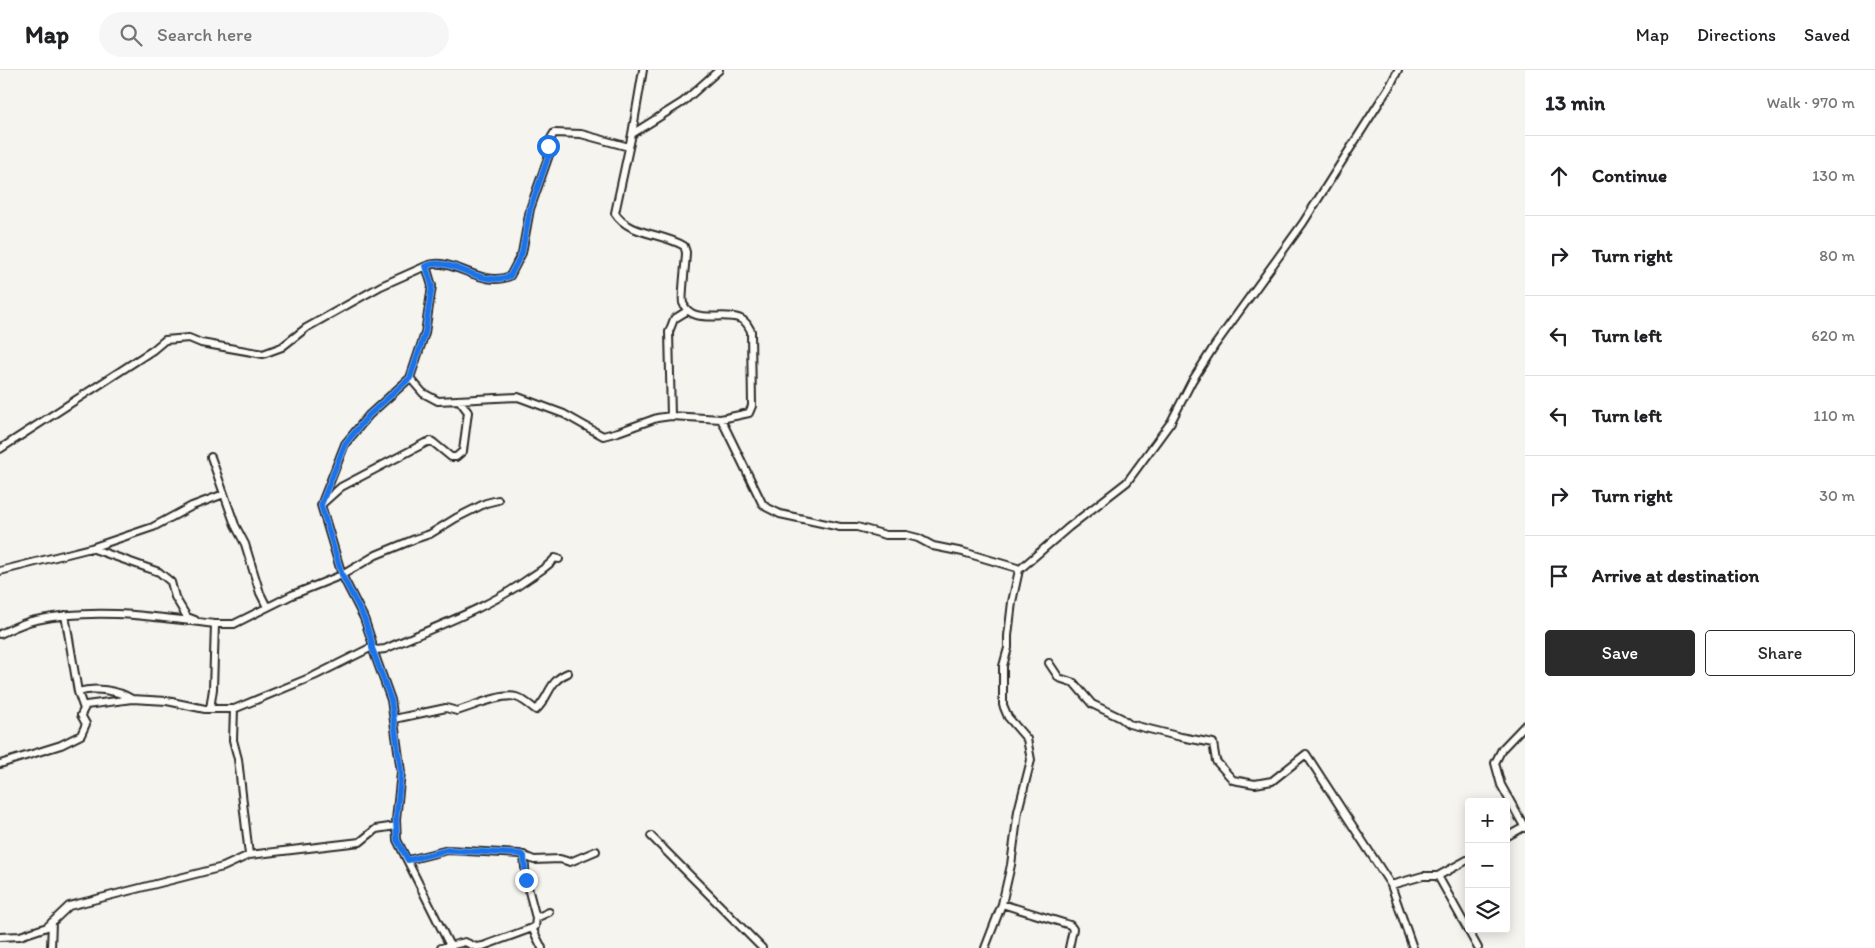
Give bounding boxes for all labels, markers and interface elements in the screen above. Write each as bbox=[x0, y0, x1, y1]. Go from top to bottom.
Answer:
search box bbox=[99, 12, 449, 57]
text: Map bbox=[25, 20, 69, 49]
icon: search bbox=[117, 21, 145, 49]
text: Search here bbox=[157, 23, 252, 46]
text: Map bbox=[1636, 24, 1669, 46]
text: Directions bbox=[1697, 24, 1776, 46]
text: Saved bbox=[1804, 24, 1850, 46]
text: 13 min bbox=[1545, 90, 1605, 115]
text: Walk · 970 m bbox=[1767, 93, 1855, 112]
route start bbox=[537, 135, 560, 158]
icon: ahead bbox=[1545, 162, 1573, 190]
text: Continue bbox=[1592, 164, 1667, 187]
text: 130 m bbox=[1812, 166, 1855, 185]
icon: right bbox=[1545, 242, 1573, 270]
text: Turn right bbox=[1592, 244, 1673, 267]
text: 80 m bbox=[1819, 246, 1855, 265]
icon: left bbox=[1545, 322, 1573, 350]
text: Turn left bbox=[1592, 324, 1662, 347]
text: 620 m bbox=[1811, 326, 1855, 345]
icon: left bbox=[1545, 402, 1573, 430]
text: Turn left bbox=[1592, 404, 1662, 427]
text: 110 m bbox=[1813, 406, 1855, 425]
icon: right bbox=[1545, 482, 1573, 510]
text: Turn right bbox=[1592, 484, 1673, 507]
text: 30 m bbox=[1819, 486, 1855, 505]
icon: arrive bbox=[1545, 562, 1573, 590]
text: Arrive at destination bbox=[1592, 564, 1759, 587]
button: Save bbox=[1545, 630, 1695, 676]
button: Share bbox=[1705, 630, 1855, 676]
map controls bbox=[1465, 798, 1510, 933]
button: + bbox=[1465, 798, 1510, 843]
button: − bbox=[1465, 843, 1510, 888]
route end bbox=[515, 869, 538, 892]
button: layers bbox=[1465, 888, 1510, 933]

